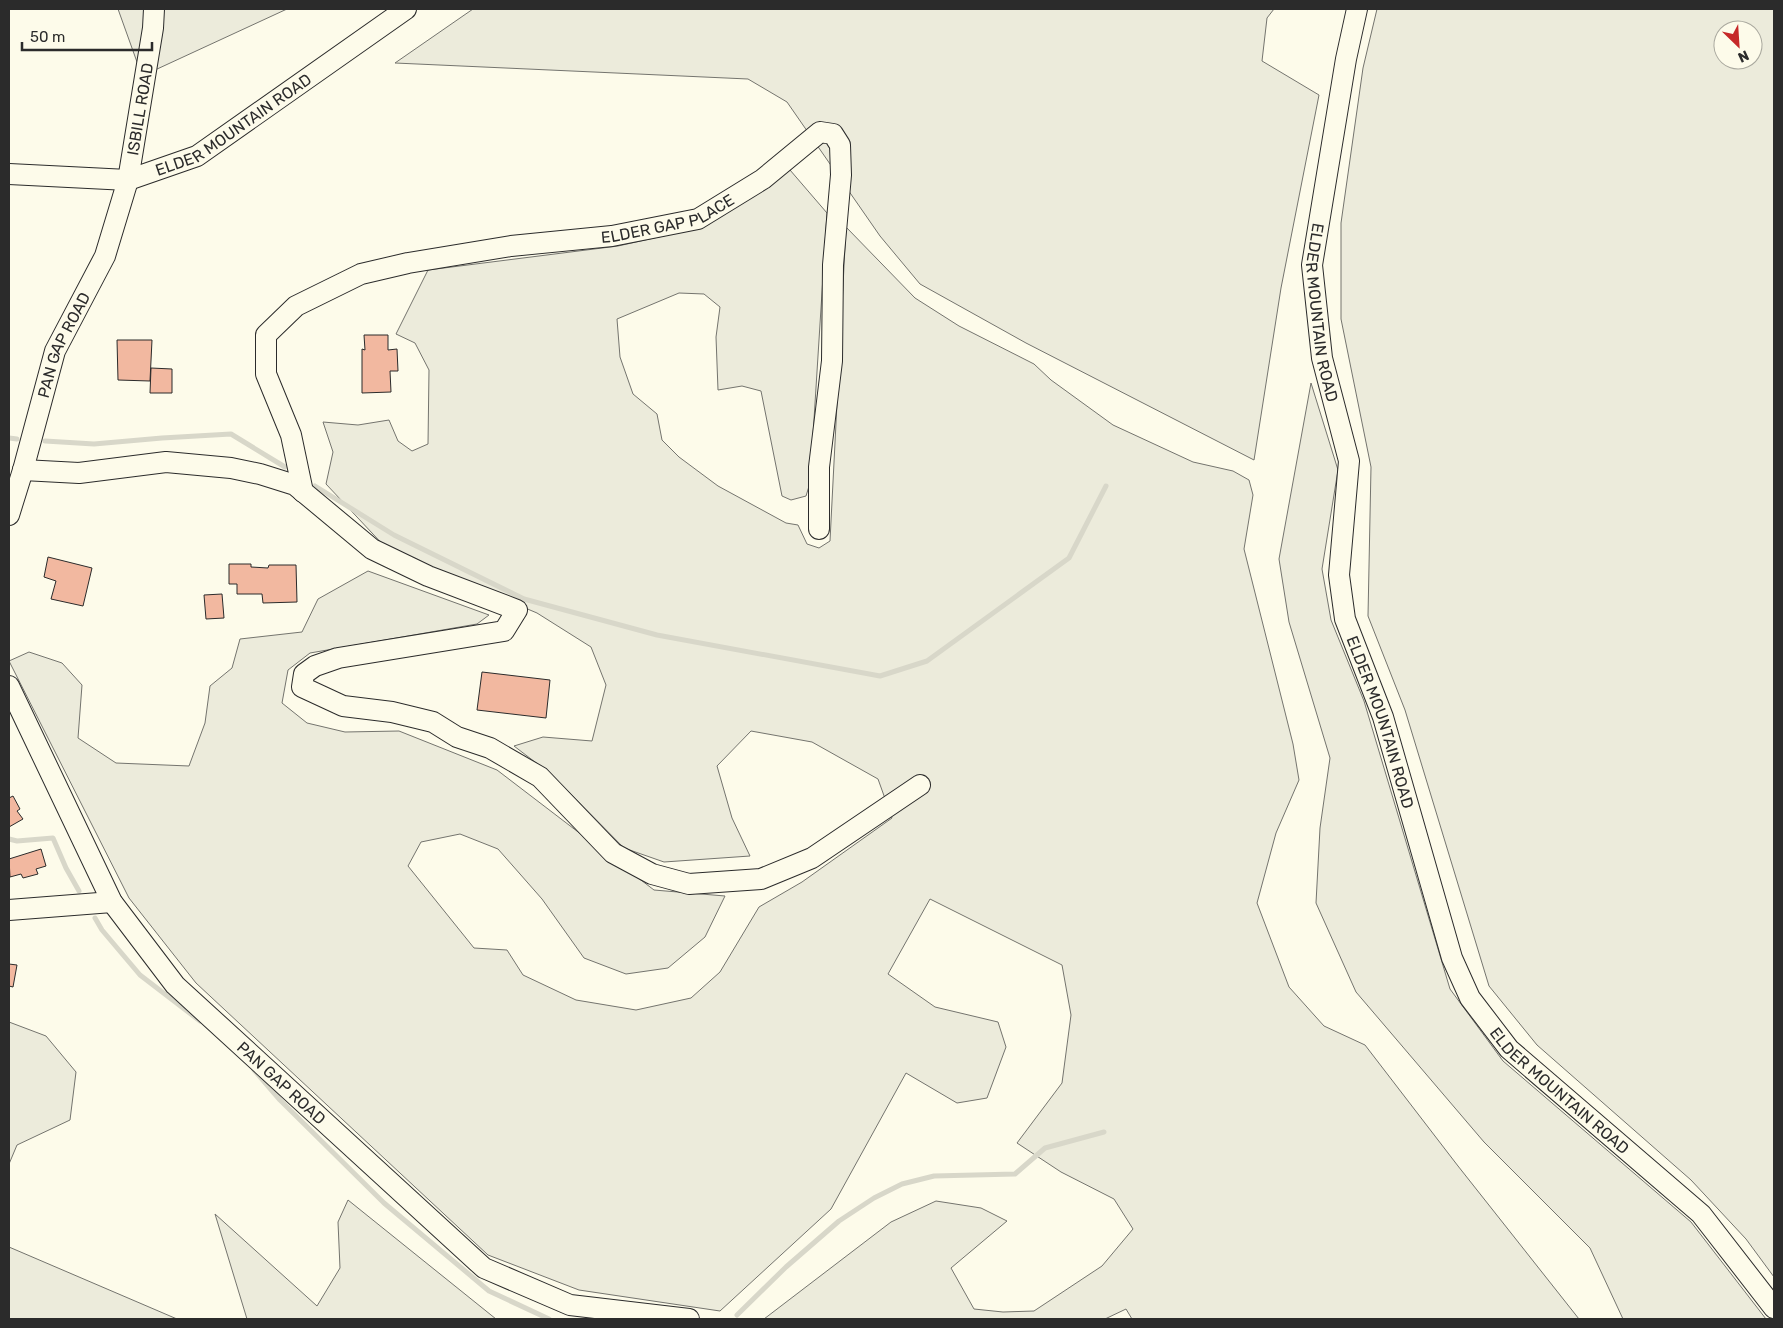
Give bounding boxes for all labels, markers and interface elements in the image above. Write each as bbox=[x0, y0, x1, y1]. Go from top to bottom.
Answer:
scale bar bbox=[22, 20, 152, 52]
north arrow bbox=[1713, 20, 1763, 70]
text: 50 m bbox=[30, 28, 65, 46]
text: N bbox=[1735, 46, 1751, 66]
street label: ISBILL ROAD bbox=[123, 61, 157, 157]
street label: ELDER MOUNTAIN ROAD bbox=[153, 70, 315, 180]
street label: ELDER GAP PLACE bbox=[600, 190, 738, 247]
street label: ELDER MOUNTAIN ROAD bbox=[1302, 222, 1342, 404]
street label: PAN GAP ROAD bbox=[34, 289, 94, 400]
street label: ELDER MOUNTAIN ROAD bbox=[1342, 633, 1418, 811]
street label: ELDER MOUNTAIN ROAD bbox=[1486, 1024, 1633, 1158]
street label: PAN GAP ROAD bbox=[233, 1038, 330, 1128]

